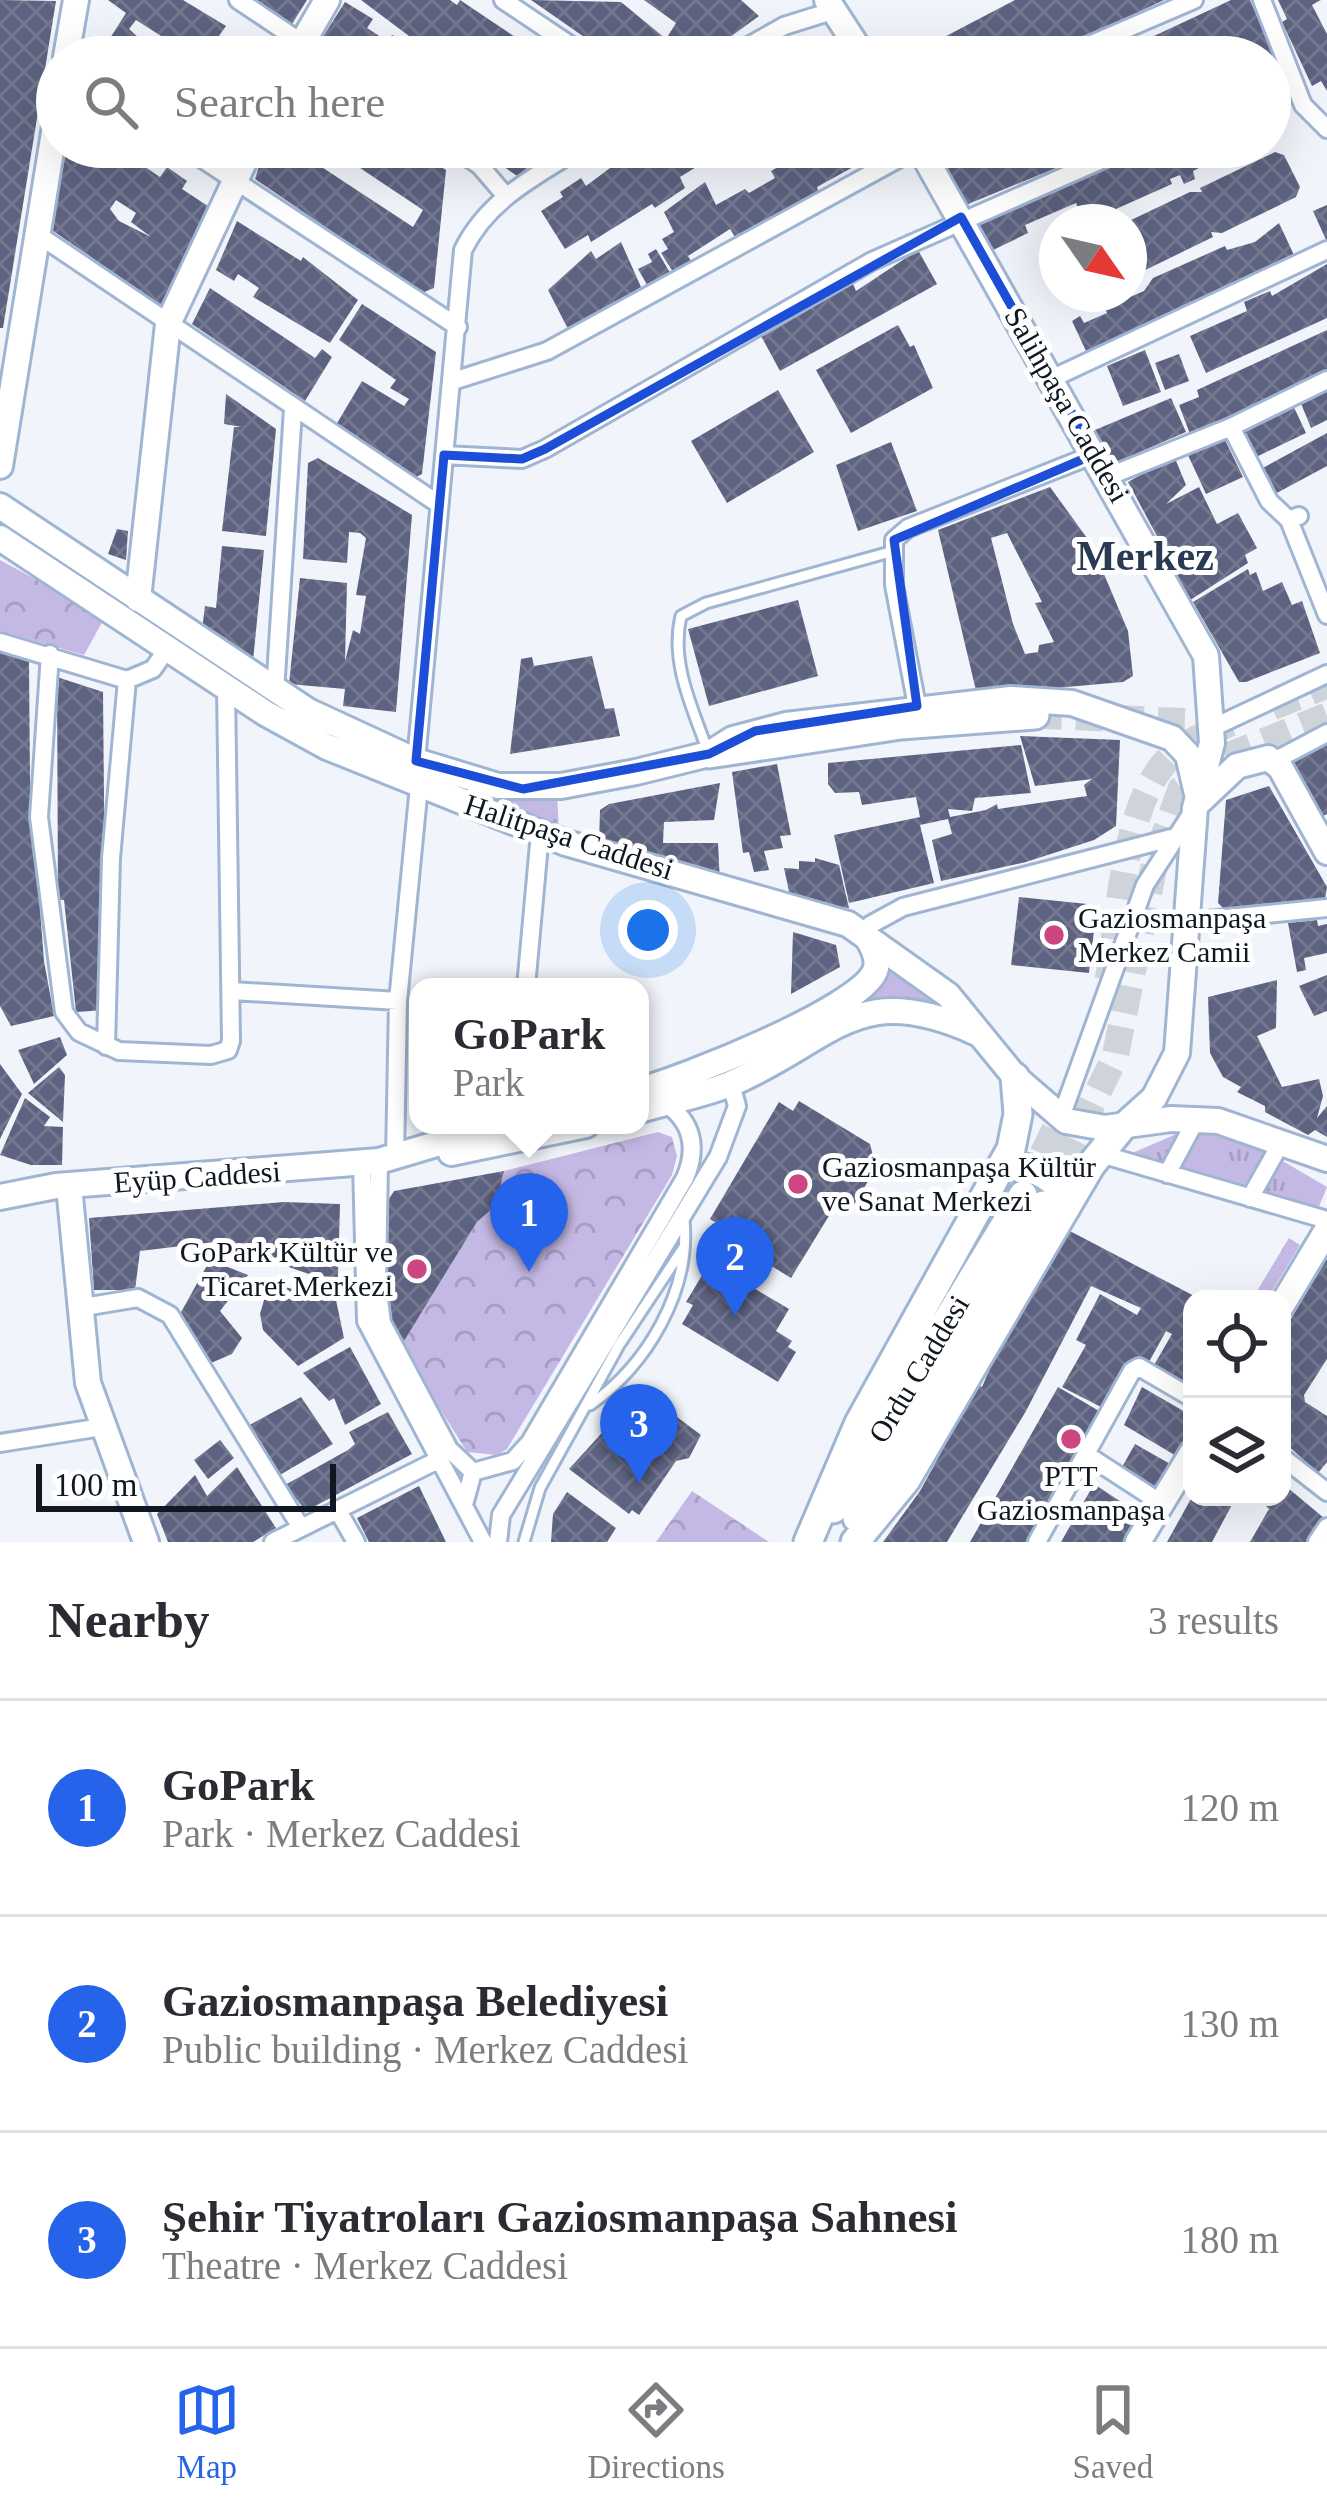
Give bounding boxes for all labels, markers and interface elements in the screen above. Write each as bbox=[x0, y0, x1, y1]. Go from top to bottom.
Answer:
search box bbox=[36, 36, 1291, 168]
icon: search bbox=[78, 69, 144, 135]
text: Search here bbox=[174, 77, 385, 127]
north arrow bbox=[1039, 204, 1147, 312]
street label: Salihpaşa Caddesi bbox=[998, 302, 1137, 508]
district label: Merkez bbox=[1076, 533, 1214, 579]
street label: Halitpaşa Caddesi bbox=[461, 787, 678, 886]
your location bbox=[618, 900, 678, 960]
place label: Gaziosmanpaşa Merkez Camii bbox=[1078, 901, 1266, 968]
marker: Gaziosmanpaşa Merkez Camii bbox=[1041, 922, 1067, 948]
popup bbox=[409, 978, 649, 1134]
text: GoPark bbox=[453, 1009, 605, 1059]
text: Park bbox=[453, 1061, 524, 1104]
place label: Gaziosmanpaşa Kültür ve Sanat Merkezi bbox=[822, 1150, 1096, 1217]
street label: Eyüp Caddesi bbox=[112, 1154, 282, 1199]
marker: Gaziosmanpaşa Kültür ve Sanat Merkezi bbox=[785, 1171, 811, 1197]
pin: 1 bbox=[490, 1173, 568, 1272]
pin: 2 bbox=[696, 1217, 774, 1316]
place label: GoPark Kültür ve Ticaret Merkezi bbox=[180, 1235, 393, 1302]
marker: GoPark Kültür ve Ticaret Merkezi bbox=[404, 1256, 430, 1282]
street label: Ordu Caddesi bbox=[862, 1289, 975, 1448]
map controls bbox=[1183, 1290, 1291, 1506]
button: locate bbox=[1183, 1290, 1291, 1398]
pin: 3 bbox=[600, 1384, 678, 1483]
button: layers bbox=[1183, 1398, 1291, 1506]
marker: PTT Gaziosmanpaşa bbox=[1058, 1426, 1084, 1452]
scale bar bbox=[36, 1458, 336, 1511]
place label: PTT Gaziosmanpaşa bbox=[977, 1459, 1165, 1526]
text: 100 m bbox=[54, 1467, 137, 1503]
text: Nearby bbox=[48, 1592, 209, 1648]
text: 3 results bbox=[1148, 1599, 1279, 1642]
text: GoPark bbox=[162, 1760, 315, 1810]
text: 1 bbox=[77, 1786, 97, 1829]
text: 120 m bbox=[1180, 1786, 1279, 1829]
text: Park · Merkez Caddesi bbox=[162, 1812, 520, 1855]
text: Gaziosmanpaşa Belediyesi bbox=[162, 1976, 668, 2026]
text: 2 bbox=[77, 2002, 97, 2045]
text: 130 m bbox=[1180, 2002, 1279, 2045]
text: Public building · Merkez Caddesi bbox=[162, 2028, 688, 2071]
text: Şehir Tiyatroları Gaziosmanpaşa Sahnesi bbox=[162, 2192, 958, 2242]
text: 3 bbox=[77, 2218, 97, 2261]
text: 180 m bbox=[1180, 2218, 1279, 2261]
text: Theatre · Merkez Caddesi bbox=[162, 2244, 568, 2287]
tab: Map bbox=[174, 2377, 240, 2486]
tab: Directions bbox=[587, 2377, 725, 2486]
tab: Saved bbox=[1073, 2377, 1153, 2486]

